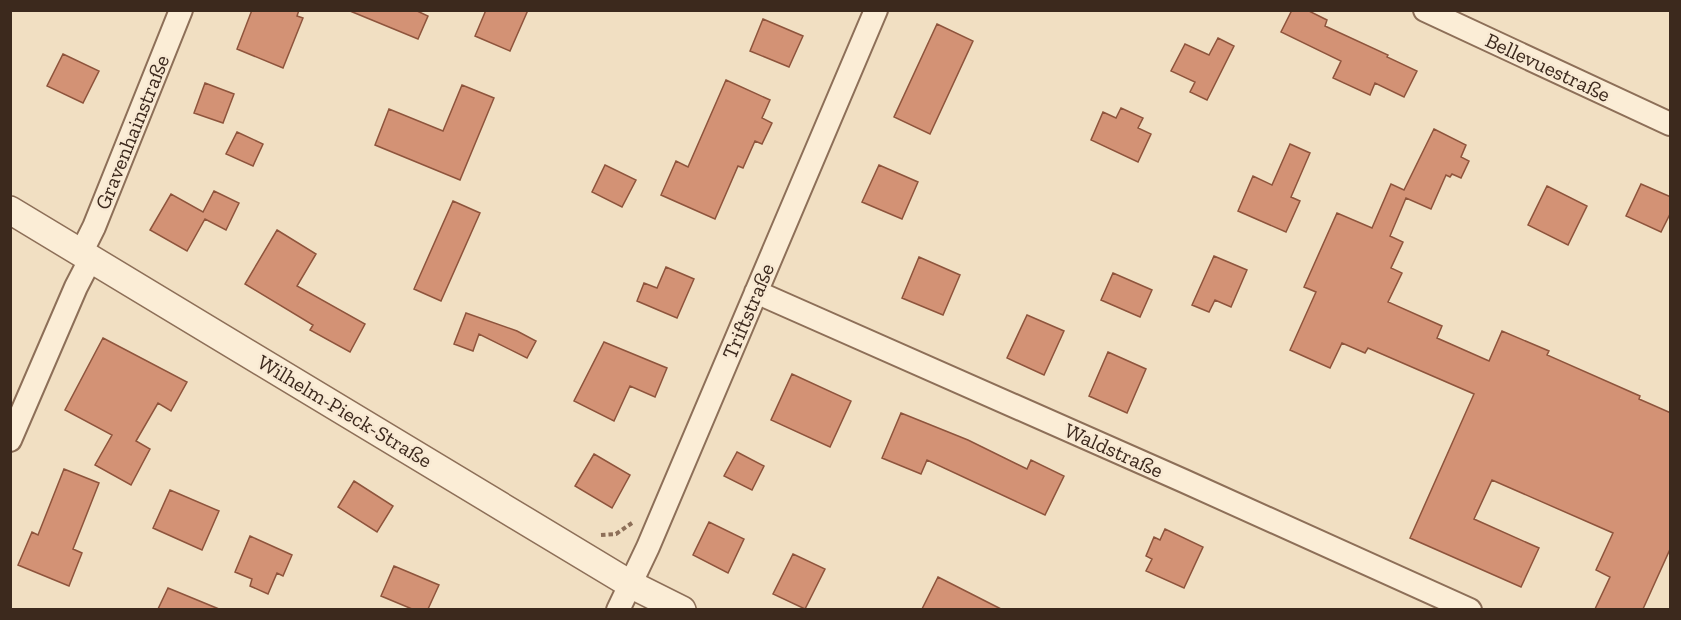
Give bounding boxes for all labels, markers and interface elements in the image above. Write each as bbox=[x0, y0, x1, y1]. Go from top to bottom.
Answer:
street label: Bellevuestraße bbox=[1482, 27, 1615, 107]
street label: Gravenhainstraße bbox=[90, 51, 174, 213]
street label: Triftstraße bbox=[717, 259, 779, 363]
street label: Wilhelm-Pieck-Straße bbox=[253, 349, 437, 473]
street label: Waldstraße bbox=[1061, 417, 1167, 483]

